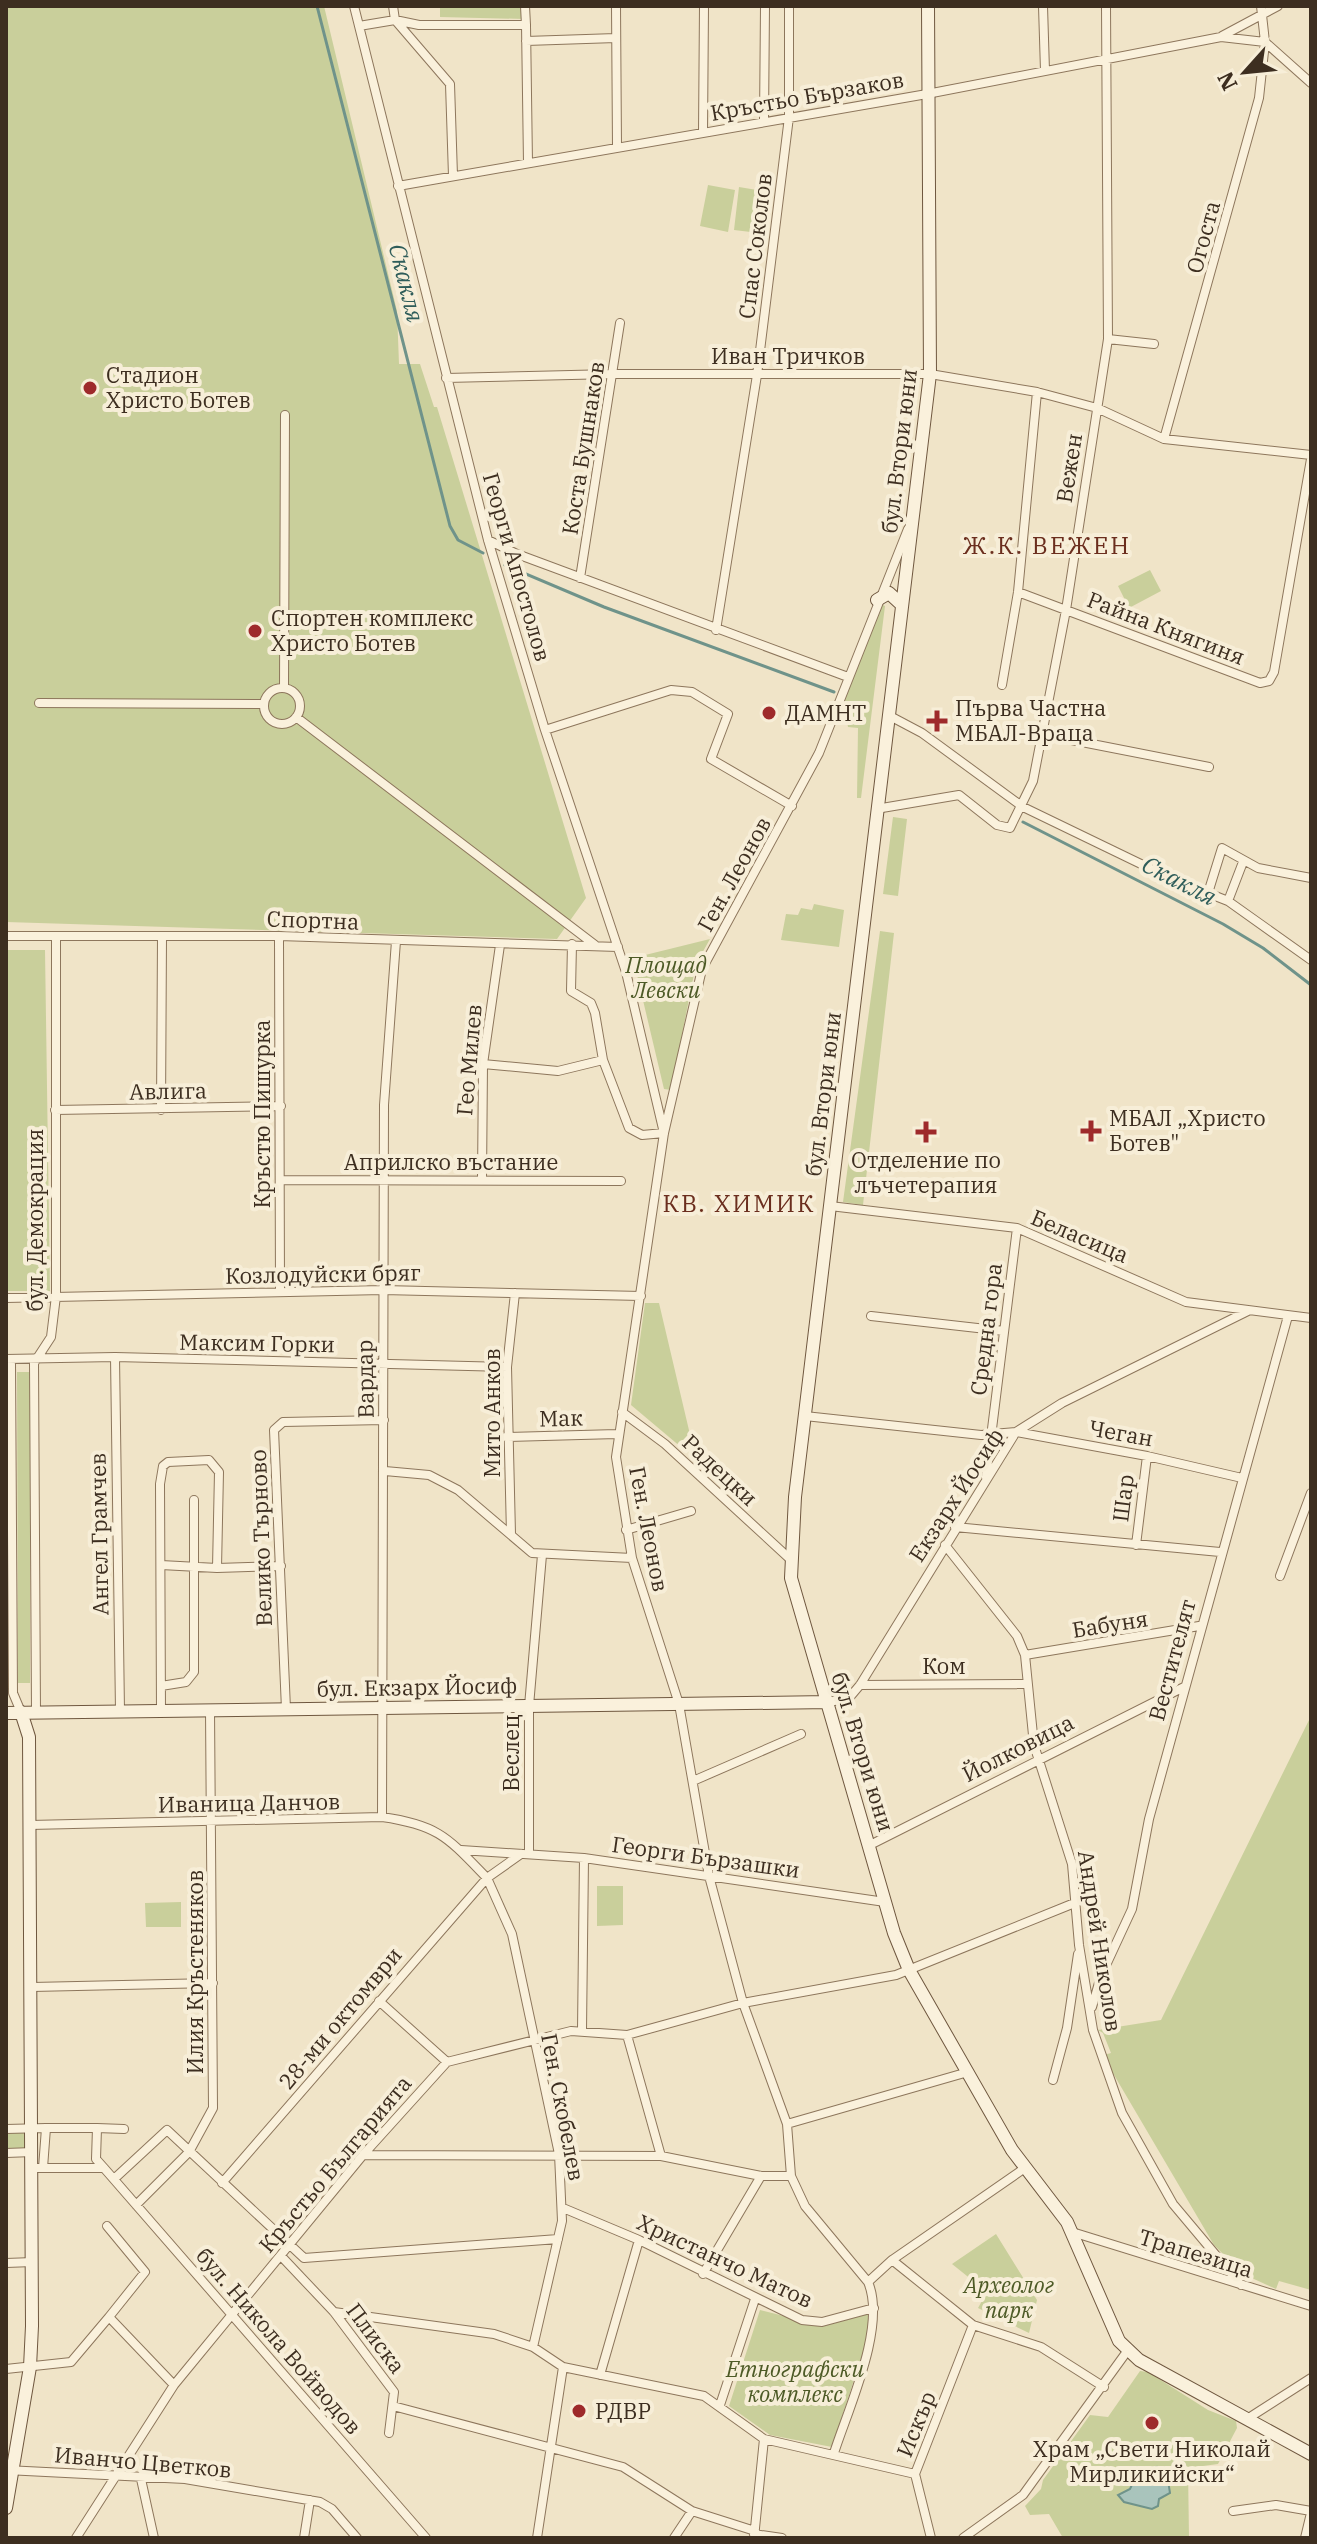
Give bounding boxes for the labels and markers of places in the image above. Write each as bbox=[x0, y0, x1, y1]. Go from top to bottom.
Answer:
place label: Стадион Христо Ботев bbox=[106, 360, 251, 414]
marker: Стадион Христо Ботев bbox=[81, 379, 99, 397]
place label: Спортен комплекс Христо Ботев bbox=[271, 603, 474, 657]
marker: Спортен комплекс Христо Ботев bbox=[246, 622, 264, 640]
place label: Първа Частна МБАЛ-Враца bbox=[955, 693, 1106, 747]
place label: ДАМНТ bbox=[785, 698, 866, 727]
marker: ДАМНТ bbox=[760, 704, 778, 722]
marker: Първа Частна МБАЛ-Враца bbox=[926, 710, 948, 732]
place label: МБАЛ „Христо Ботев" bbox=[1109, 1103, 1266, 1157]
marker: МБАЛ „Христо Ботев" bbox=[1080, 1120, 1102, 1142]
marker: Отделение по лъчетерапия bbox=[915, 1121, 937, 1143]
place label: Отделение по лъчетерапия bbox=[851, 1145, 1001, 1199]
place label: РДВР bbox=[595, 2396, 651, 2425]
marker: РДВР bbox=[570, 2402, 588, 2420]
marker: Храм „Свети Николай Мирликийски“ bbox=[1143, 2414, 1161, 2432]
place label: Храм „Свети Николай Мирликийски“ bbox=[1033, 2434, 1271, 2488]

